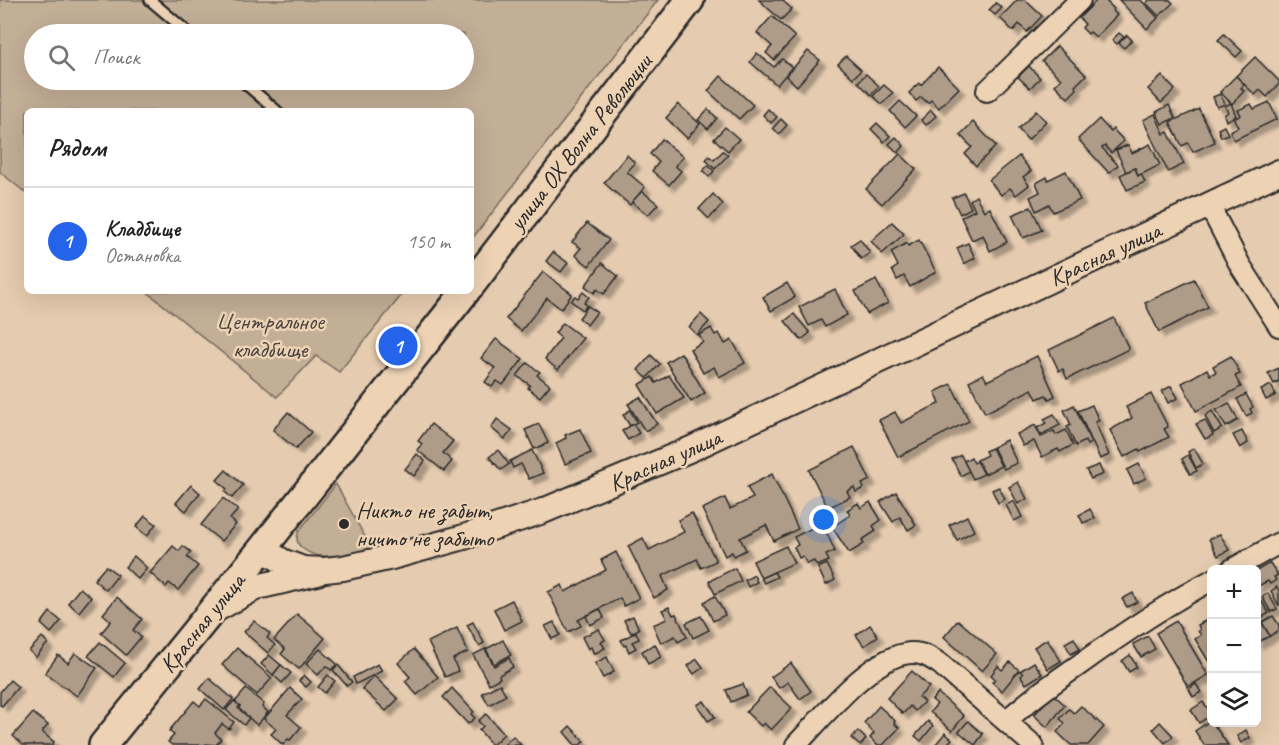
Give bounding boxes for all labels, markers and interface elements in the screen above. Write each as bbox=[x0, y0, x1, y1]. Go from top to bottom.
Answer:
search box bbox=[24, 24, 474, 90]
icon: search bbox=[45, 41, 78, 74]
text: Поиск bbox=[93, 43, 139, 71]
street label: улица ОХ Волна Революции bbox=[501, 46, 660, 238]
text: Рядом bbox=[48, 131, 106, 164]
street label: Красная улица bbox=[1044, 214, 1168, 293]
text: Кладбище bbox=[105, 215, 180, 243]
text: 1 bbox=[63, 229, 72, 254]
text: 150 m bbox=[407, 229, 450, 254]
text: Остановка bbox=[105, 243, 180, 268]
park label: Центральное кладбище bbox=[216, 306, 326, 364]
pin: 1 bbox=[378, 324, 418, 368]
street label: Красная улица bbox=[604, 421, 728, 498]
place label: Никто не забыт, ничто не забыто bbox=[356, 495, 495, 553]
your location bbox=[809, 505, 838, 534]
marker: Никто не забыт, ничто не забыто bbox=[337, 517, 351, 531]
street label: Красная улица bbox=[153, 565, 253, 679]
map controls bbox=[1207, 565, 1261, 727]
button: + bbox=[1207, 565, 1261, 619]
button: − bbox=[1207, 619, 1261, 673]
button: layers bbox=[1207, 673, 1261, 727]

